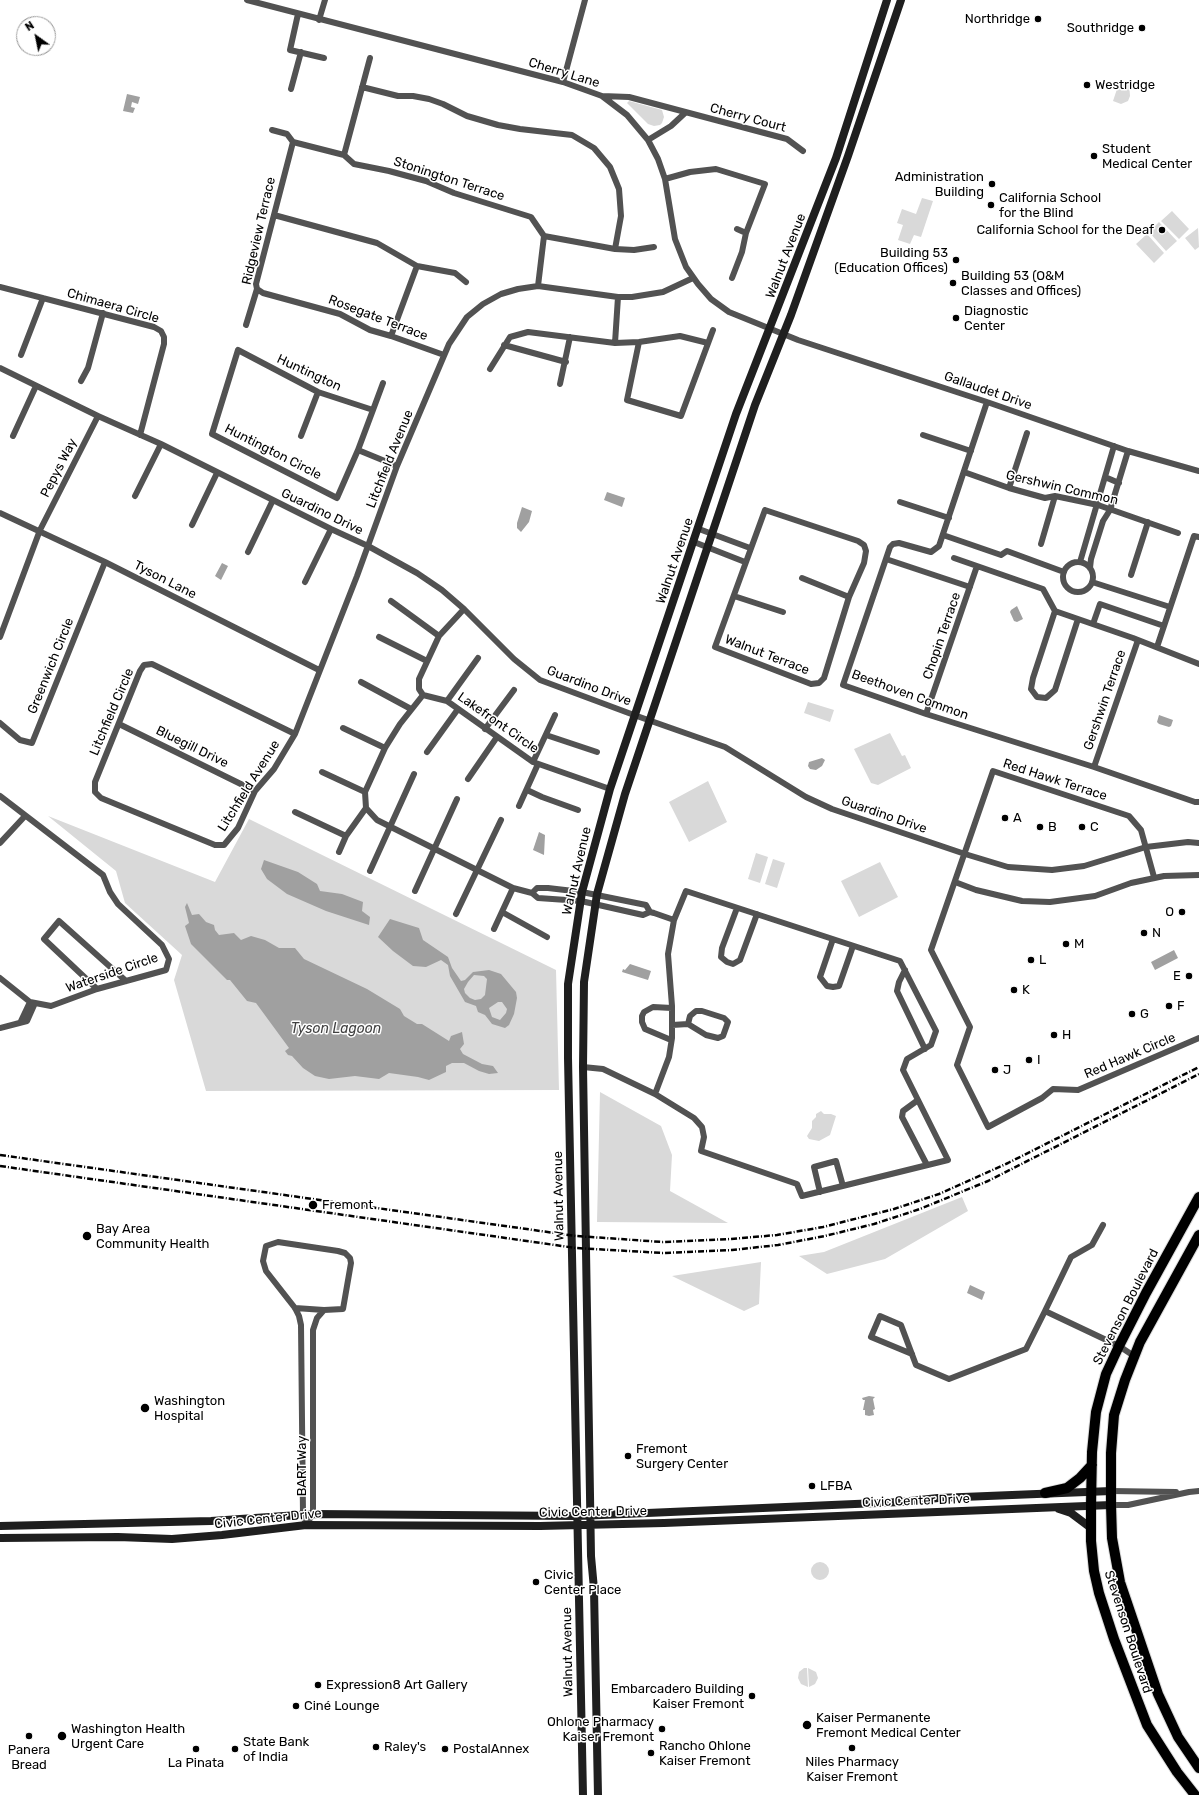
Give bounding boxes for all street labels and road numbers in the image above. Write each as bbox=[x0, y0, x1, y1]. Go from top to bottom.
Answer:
street label: Cherry Lane bbox=[526, 55, 602, 91]
street label: Cherry Court bbox=[708, 100, 788, 136]
street label: Stonington Terrace bbox=[391, 154, 507, 204]
street label: Ridgeview Terrace bbox=[239, 176, 279, 286]
street label: Walnut Avenue bbox=[763, 211, 809, 301]
street label: Chimaera Circle bbox=[65, 285, 161, 327]
street label: Rosegate Terrace bbox=[326, 292, 430, 344]
street label: Huntington bbox=[274, 351, 344, 395]
street label: Gallaudet Drive bbox=[942, 369, 1034, 413]
street label: Litchfield Avenue bbox=[363, 408, 417, 510]
street label: Huntington Circle bbox=[222, 421, 324, 483]
street label: Pepys Way bbox=[37, 436, 81, 500]
street label: Gershwin Common bbox=[1004, 467, 1120, 509]
street label: Guardino Drive bbox=[278, 485, 366, 539]
street label: Walnut Avenue bbox=[653, 516, 697, 606]
street label: Tyson Lane bbox=[131, 558, 199, 602]
street label: Chopin Terrace bbox=[920, 590, 964, 682]
street label: Greenwich Circle bbox=[25, 616, 77, 716]
street label: Walnut Terrace bbox=[722, 632, 812, 678]
street label: Gershwin Terrace bbox=[1081, 648, 1129, 752]
street label: Guardino Drive bbox=[544, 663, 634, 709]
street label: Litchfield Circle bbox=[87, 666, 137, 758]
street label: Beethoven Common bbox=[849, 667, 971, 723]
street label: Lakefront Circle bbox=[454, 689, 542, 757]
street label: Bluegill Drive bbox=[153, 723, 231, 771]
street label: Litchfield Avenue bbox=[215, 738, 283, 834]
street label: Red Hawk Terrace bbox=[1001, 756, 1109, 804]
street label: Guardino Drive bbox=[839, 793, 929, 837]
street label: Walnut Avenue bbox=[559, 825, 595, 917]
street label: Waterside Circle bbox=[64, 950, 160, 996]
street label: Red Hawk Circle bbox=[1082, 1030, 1178, 1082]
street label: Walnut Avenue bbox=[550, 1151, 568, 1241]
street label: Stevenson Boulevard bbox=[1090, 1246, 1162, 1368]
street label: BART Way bbox=[294, 1436, 310, 1496]
street label: Civic Center Drive bbox=[862, 1491, 970, 1511]
street label: Civic Center Drive bbox=[539, 1503, 647, 1521]
street label: Civic Center Drive bbox=[213, 1506, 323, 1532]
street label: Stevenson Boulevard bbox=[1101, 1569, 1155, 1695]
street label: Walnut Avenue bbox=[559, 1607, 577, 1697]

